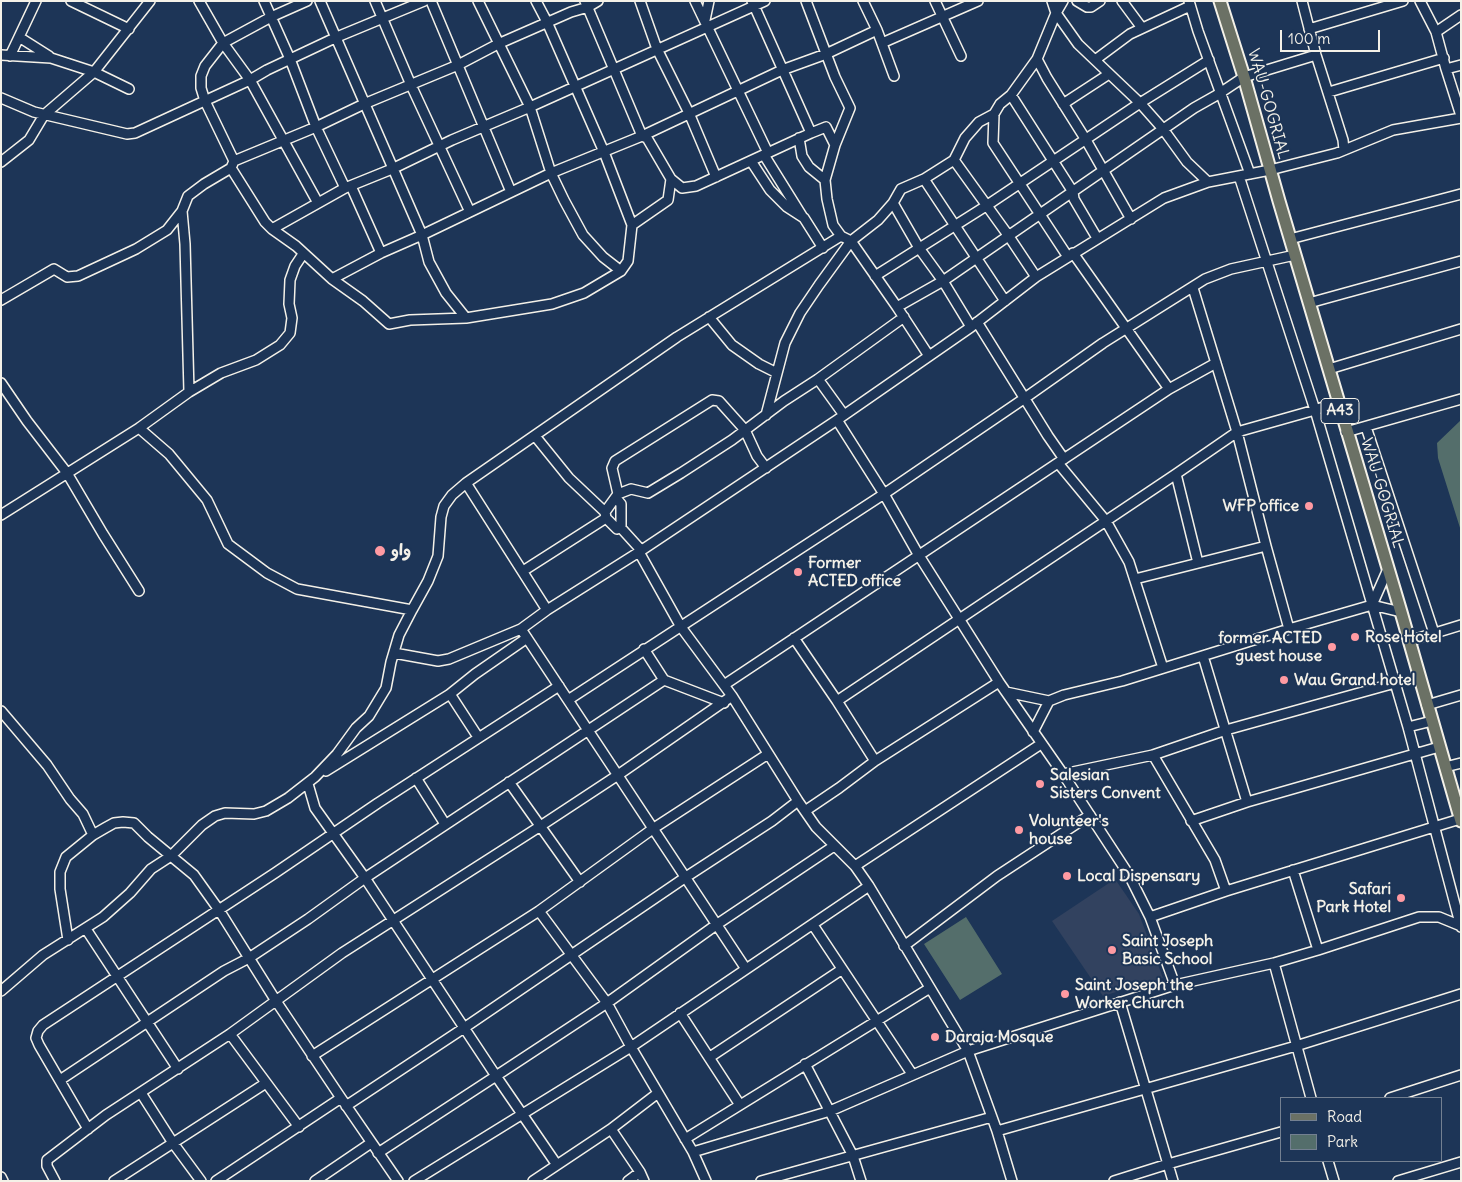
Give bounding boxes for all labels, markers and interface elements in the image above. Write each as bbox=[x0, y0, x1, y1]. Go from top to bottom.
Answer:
scale bar bbox=[1282, 20, 1382, 52]
text: 100 m bbox=[1288, 29, 1330, 48]
street label: WAU-GOGRIAL bbox=[1243, 47, 1293, 161]
road number: A43 bbox=[1321, 398, 1359, 424]
street label: WAU-GOGRIAL bbox=[1356, 436, 1408, 550]
place label: WFP office bbox=[1223, 496, 1299, 516]
marker: WFP office bbox=[1303, 500, 1315, 512]
place label: واو bbox=[391, 541, 411, 561]
marker: واو bbox=[373, 544, 387, 558]
place label: Former ACTED office bbox=[808, 553, 901, 591]
marker: Former ACTED office bbox=[792, 566, 804, 578]
place label: Rose Hotel bbox=[1365, 627, 1442, 647]
place label: former ACTED guest house bbox=[1219, 628, 1322, 666]
marker: Rose Hotel bbox=[1349, 631, 1361, 643]
marker: former ACTED guest house bbox=[1326, 641, 1338, 653]
place label: Wau Grand hotel bbox=[1294, 670, 1415, 690]
marker: Wau Grand hotel bbox=[1278, 674, 1290, 686]
place label: Salesian Sisters Convent bbox=[1050, 765, 1161, 803]
marker: Salesian Sisters Convent bbox=[1034, 778, 1046, 790]
place label: Volunteer's house bbox=[1029, 811, 1109, 849]
marker: Volunteer's house bbox=[1013, 824, 1025, 836]
place label: Local Dispensary bbox=[1077, 866, 1200, 886]
marker: Local Dispensary bbox=[1061, 870, 1073, 882]
place label: Safari Park Hotel bbox=[1316, 879, 1391, 917]
marker: Safari Park Hotel bbox=[1395, 892, 1407, 904]
place label: Saint Joseph Basic School bbox=[1122, 931, 1213, 969]
marker: Saint Joseph Basic School bbox=[1106, 944, 1118, 956]
place label: Saint Joseph the Worker Church bbox=[1075, 975, 1193, 1013]
marker: Saint Joseph the Worker Church bbox=[1059, 988, 1071, 1000]
place label: Daraja Mosque bbox=[945, 1027, 1053, 1047]
marker: Daraja Mosque bbox=[929, 1031, 941, 1043]
legend bbox=[1280, 1097, 1442, 1162]
text: Road bbox=[1327, 1107, 1362, 1126]
text: Park bbox=[1327, 1132, 1358, 1151]

